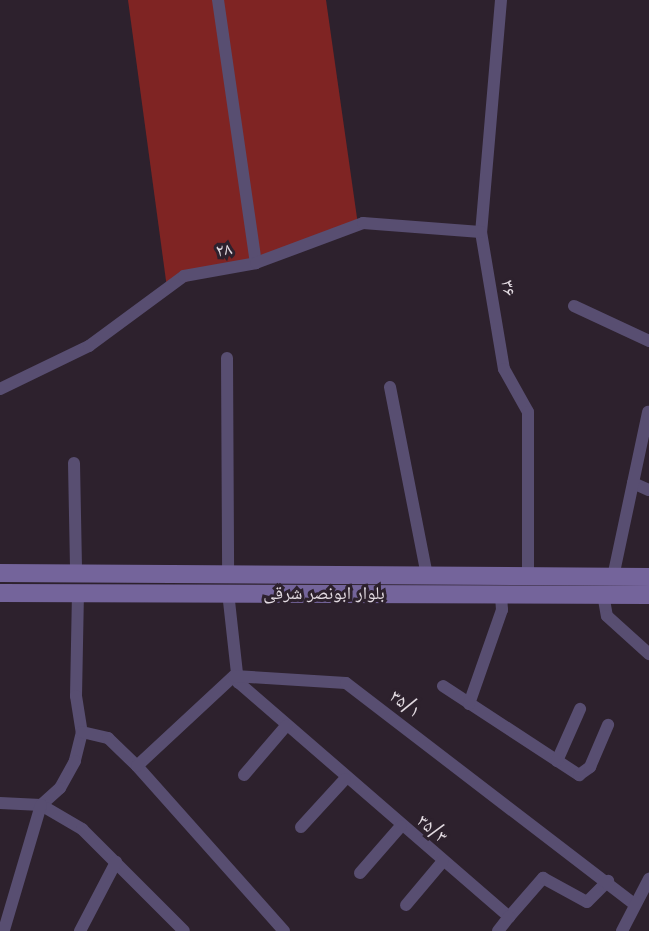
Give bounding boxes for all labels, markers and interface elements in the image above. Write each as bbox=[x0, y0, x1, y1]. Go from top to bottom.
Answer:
street label: ۲۸ bbox=[214, 238, 234, 262]
street label: ۳۶ bbox=[496, 278, 520, 298]
street label: بلوار ابونصر شرقی bbox=[263, 582, 385, 604]
street label: ۳۵/۱ bbox=[385, 686, 425, 722]
street label: ۳۵/۳ bbox=[412, 810, 452, 848]

